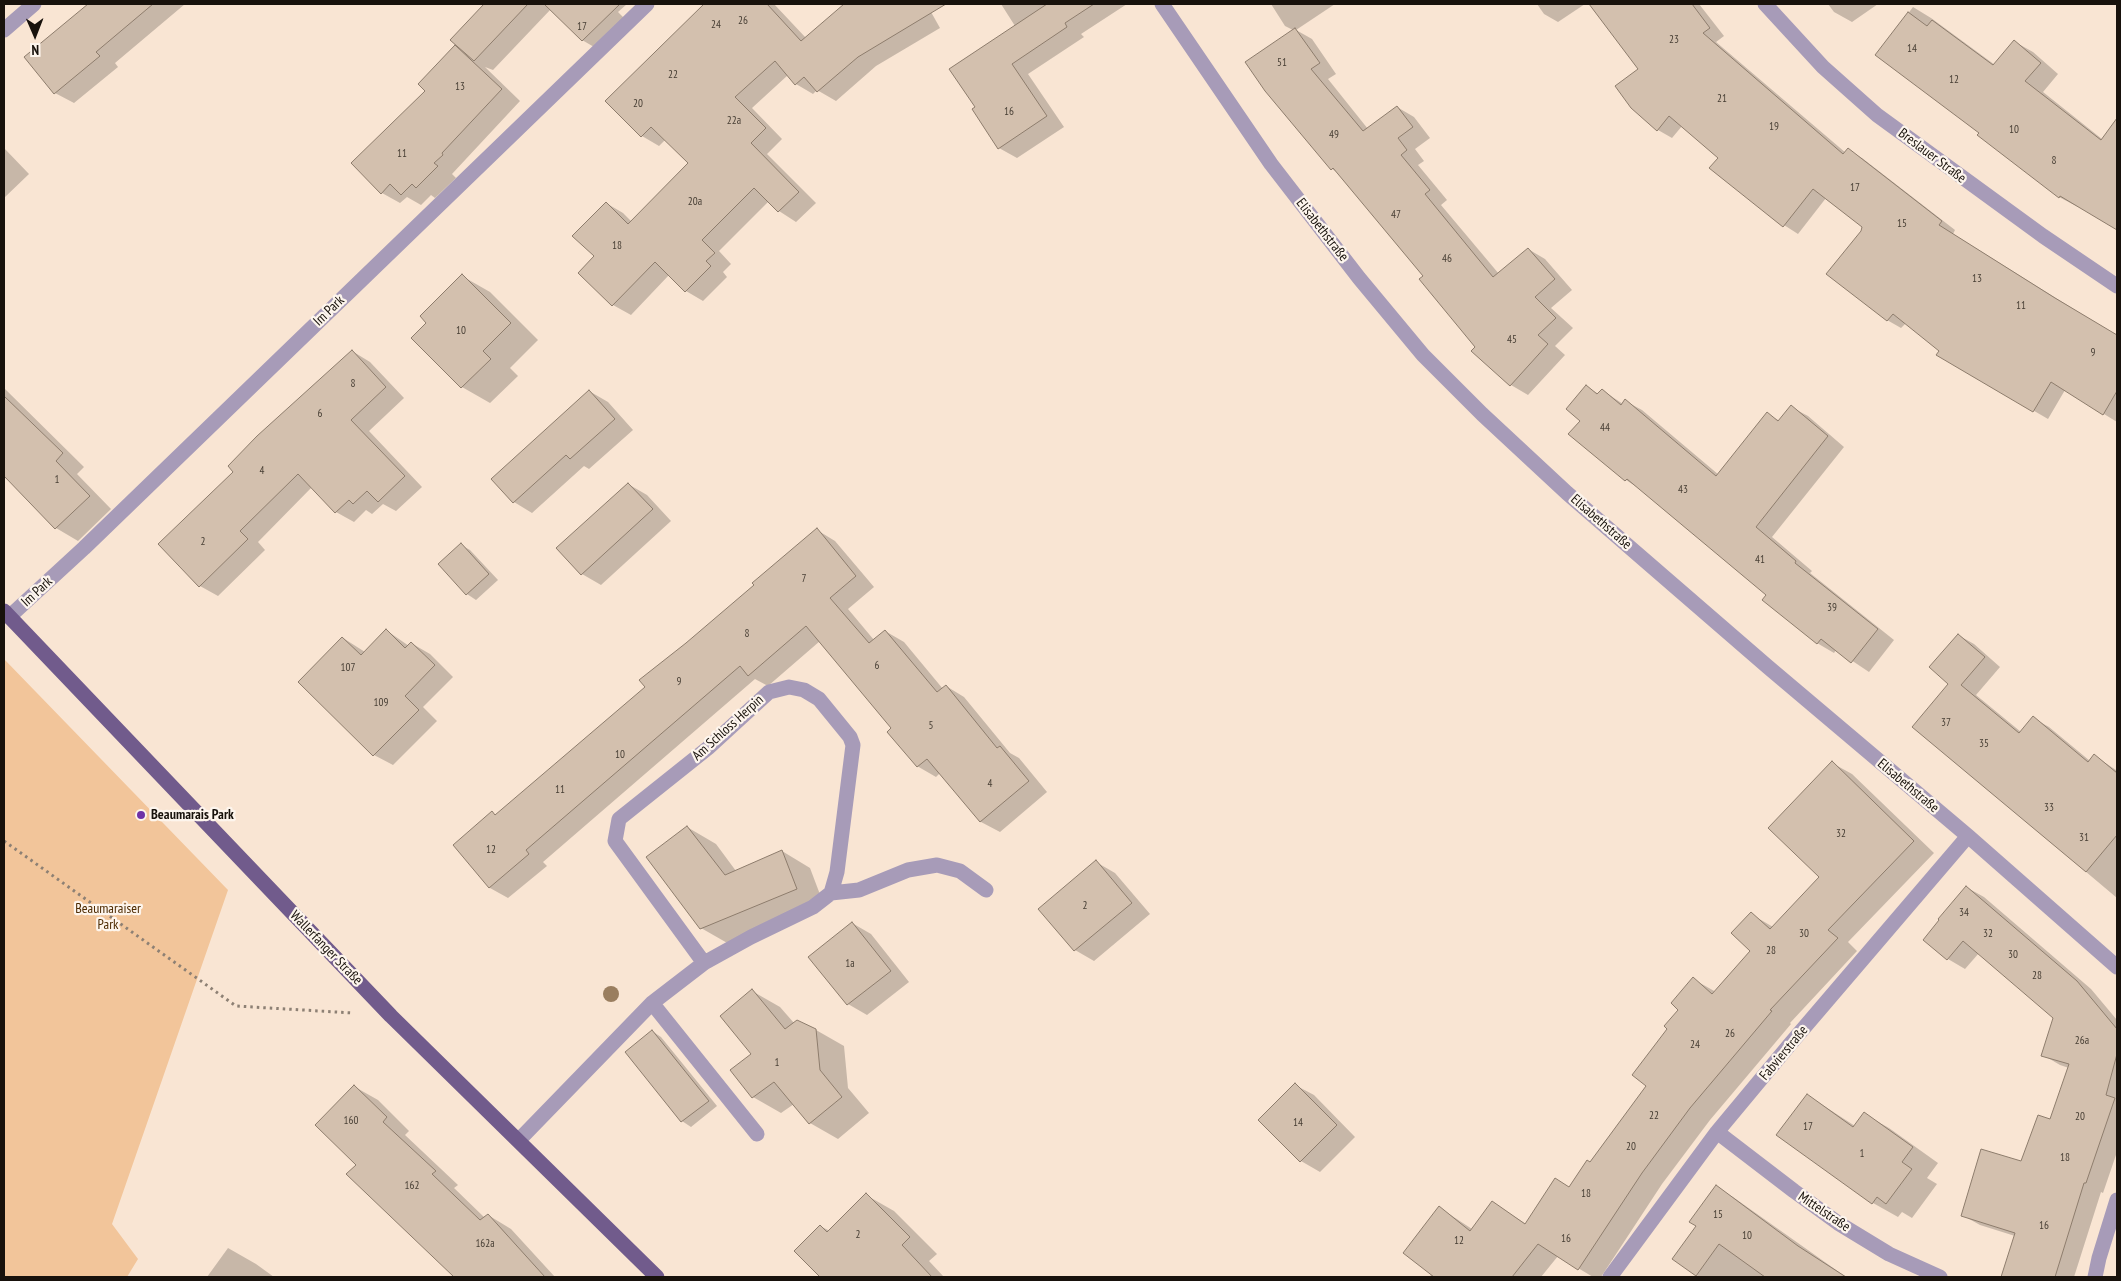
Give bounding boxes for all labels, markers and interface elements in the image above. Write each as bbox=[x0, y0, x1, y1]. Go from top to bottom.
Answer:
north arrow bbox=[10, 10, 60, 60]
house number: 26 bbox=[738, 14, 748, 28]
house number: 24 bbox=[711, 18, 721, 32]
house number: 17 bbox=[577, 20, 587, 34]
house number: 23 bbox=[1669, 33, 1679, 47]
text: N bbox=[31, 41, 39, 59]
house number: 14 bbox=[1907, 42, 1917, 56]
house number: 51 bbox=[1277, 56, 1287, 70]
house number: 22 bbox=[668, 68, 678, 82]
house number: 12 bbox=[1949, 73, 1959, 87]
house number: 13 bbox=[455, 80, 465, 94]
house number: 21 bbox=[1717, 92, 1727, 106]
house number: 20 bbox=[633, 97, 643, 111]
house number: 16 bbox=[1004, 105, 1014, 119]
house number: 22a bbox=[727, 114, 741, 128]
house number: 19 bbox=[1769, 120, 1779, 134]
house number: 10 bbox=[2009, 123, 2019, 137]
street label: Breslauer Straße bbox=[1895, 125, 1969, 187]
house number: 49 bbox=[1329, 128, 1339, 142]
house number: 11 bbox=[397, 147, 407, 161]
house number: 8 bbox=[2052, 154, 2056, 168]
house number: 17 bbox=[1850, 181, 1860, 195]
house number: 20a bbox=[688, 195, 702, 209]
street label: Elisabethstraße bbox=[1292, 195, 1352, 265]
house number: 47 bbox=[1391, 208, 1401, 222]
house number: 15 bbox=[1897, 217, 1907, 231]
house number: 18 bbox=[612, 239, 622, 253]
house number: 46 bbox=[1442, 252, 1452, 266]
house number: 13 bbox=[1972, 272, 1982, 286]
street label: Im Park bbox=[310, 292, 348, 330]
house number: 11 bbox=[2016, 299, 2026, 313]
house number: 10 bbox=[456, 324, 466, 338]
house number: 45 bbox=[1507, 333, 1517, 347]
house number: 9 bbox=[2091, 346, 2095, 360]
house number: 8 bbox=[351, 377, 355, 391]
house number: 6 bbox=[318, 407, 322, 421]
house number: 44 bbox=[1600, 421, 1610, 435]
house number: 4 bbox=[260, 464, 264, 478]
house number: 1 bbox=[55, 473, 59, 487]
house number: 43 bbox=[1678, 483, 1688, 497]
street label: Elisabethstraße bbox=[1567, 491, 1635, 553]
house number: 2 bbox=[201, 535, 205, 549]
house number: 41 bbox=[1755, 553, 1765, 567]
house number: 7 bbox=[802, 572, 806, 586]
street label: Im Park bbox=[18, 574, 56, 610]
house number: 39 bbox=[1827, 601, 1837, 615]
house number: 8 bbox=[745, 627, 749, 641]
house number: 6 bbox=[875, 659, 879, 673]
house number: 107 bbox=[341, 661, 355, 675]
house number: 9 bbox=[677, 675, 681, 689]
street label: Am Schloss Herpin bbox=[689, 692, 767, 764]
house number: 109 bbox=[374, 696, 388, 710]
house number: 37 bbox=[1941, 716, 1951, 730]
house number: 5 bbox=[929, 719, 933, 733]
house number: 35 bbox=[1979, 737, 1989, 751]
house number: 10 bbox=[615, 748, 625, 762]
street label: Elisabethstraße bbox=[1874, 755, 1942, 817]
house number: 4 bbox=[988, 777, 992, 791]
house number: 11 bbox=[555, 783, 565, 797]
house number: 33 bbox=[2044, 801, 2054, 815]
place label: Beaumarais Park bbox=[151, 807, 234, 823]
marker: Beaumarais Park bbox=[135, 809, 147, 821]
house number: 32 bbox=[1836, 827, 1846, 841]
house number: 31 bbox=[2079, 831, 2089, 845]
house number: 12 bbox=[486, 843, 496, 857]
house number: 2 bbox=[1083, 899, 1087, 913]
park label: Beaumaraiser Park bbox=[75, 901, 141, 934]
house number: 34 bbox=[1959, 906, 1969, 920]
street label: Wallerfanger Straße bbox=[286, 907, 366, 989]
house number: 30 bbox=[1799, 927, 1809, 941]
house number: 32 bbox=[1983, 927, 1993, 941]
house number: 28 bbox=[1766, 944, 1776, 958]
house number: 30 bbox=[2008, 948, 2018, 962]
house number: 1a bbox=[845, 957, 855, 971]
house number: 28 bbox=[2032, 969, 2042, 983]
street label: Fabvierstraße bbox=[1756, 1022, 1812, 1084]
house number: 26 bbox=[1725, 1027, 1735, 1041]
house number: 26a bbox=[2075, 1034, 2089, 1048]
house number: 24 bbox=[1690, 1038, 1700, 1052]
house number: 1 bbox=[775, 1056, 779, 1070]
house number: 22 bbox=[1649, 1109, 1659, 1123]
house number: 20 bbox=[2075, 1110, 2085, 1124]
house number: 160 bbox=[344, 1114, 358, 1128]
house number: 14 bbox=[1293, 1116, 1303, 1130]
house number: 17 bbox=[1803, 1120, 1813, 1134]
house number: 20 bbox=[1626, 1140, 1636, 1154]
house number: 1 bbox=[1860, 1147, 1864, 1161]
house number: 18 bbox=[2060, 1151, 2070, 1165]
house number: 162 bbox=[405, 1179, 419, 1193]
house number: 18 bbox=[1581, 1187, 1591, 1201]
street label: Mittelstraße bbox=[1795, 1188, 1853, 1236]
house number: 15 bbox=[1713, 1208, 1723, 1222]
house number: 16 bbox=[2039, 1219, 2049, 1233]
house number: 2 bbox=[856, 1228, 860, 1242]
house number: 10 bbox=[1742, 1229, 1752, 1243]
house number: 16 bbox=[1561, 1232, 1571, 1246]
house number: 12 bbox=[1454, 1234, 1464, 1248]
house number: 162a bbox=[475, 1237, 495, 1251]

